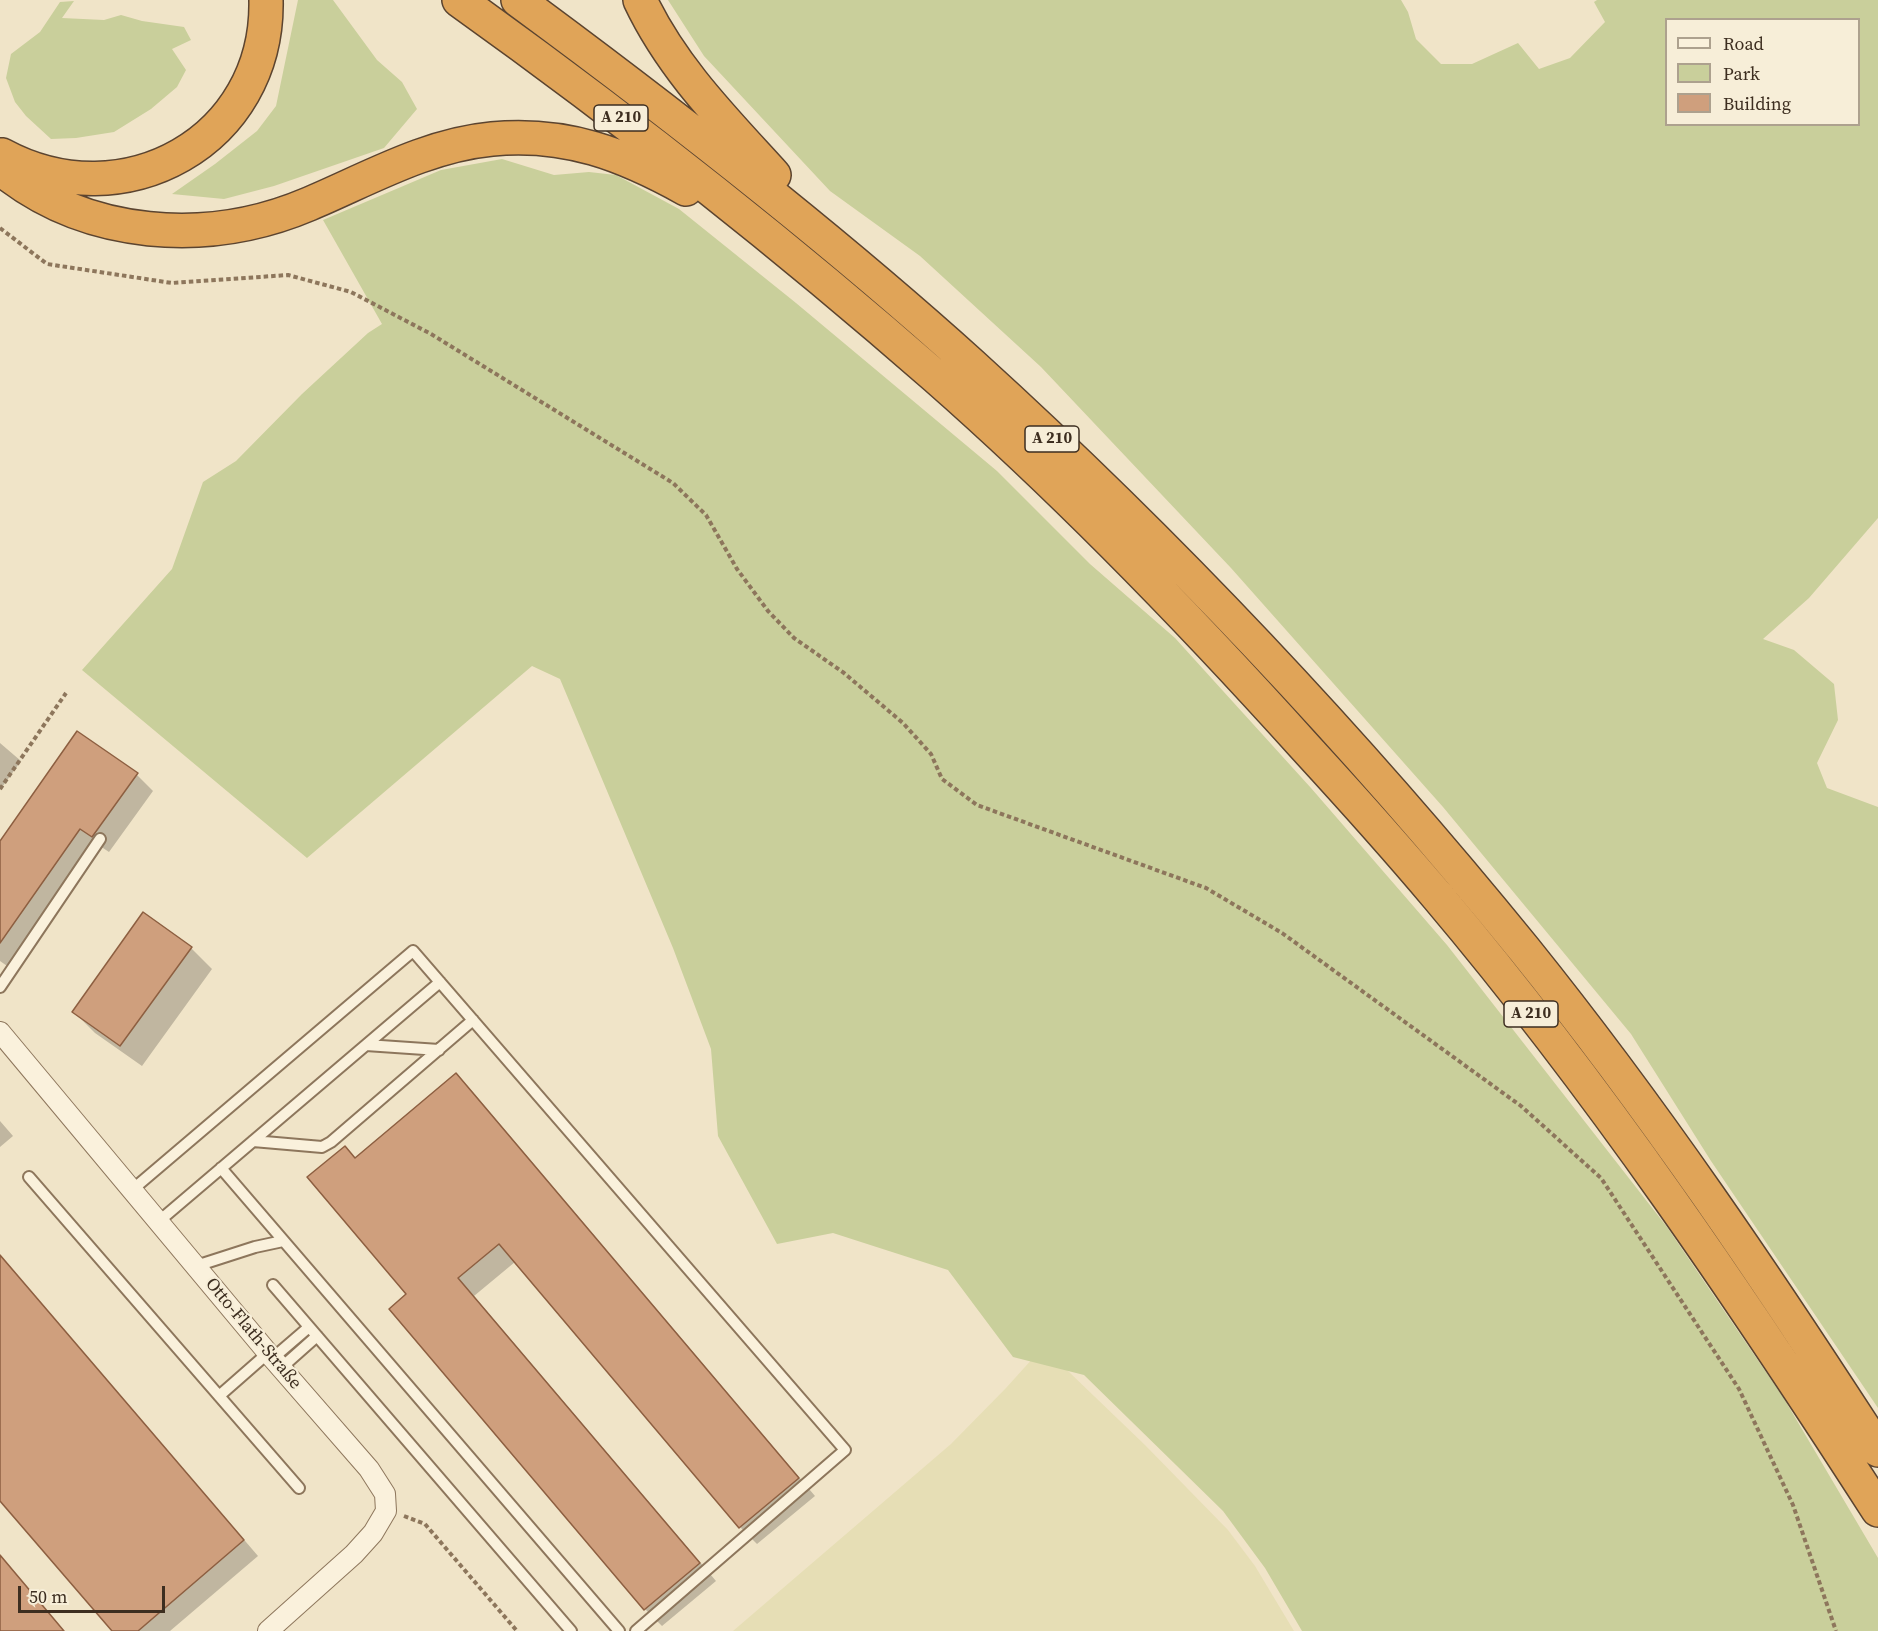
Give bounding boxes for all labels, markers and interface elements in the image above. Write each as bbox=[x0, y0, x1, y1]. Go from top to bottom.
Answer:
legend bbox=[1665, 18, 1860, 126]
text: Road bbox=[1723, 31, 1764, 56]
text: Park bbox=[1723, 61, 1760, 86]
text: Building bbox=[1723, 91, 1791, 116]
road number: A 210 bbox=[594, 105, 648, 131]
road number: A 210 bbox=[1025, 426, 1079, 452]
road number: A 210 bbox=[1504, 1001, 1558, 1027]
street label: Otto-Flath-Straße bbox=[200, 1274, 306, 1394]
scale bar bbox=[21, 1574, 168, 1612]
text: 50 m bbox=[29, 1584, 67, 1609]

